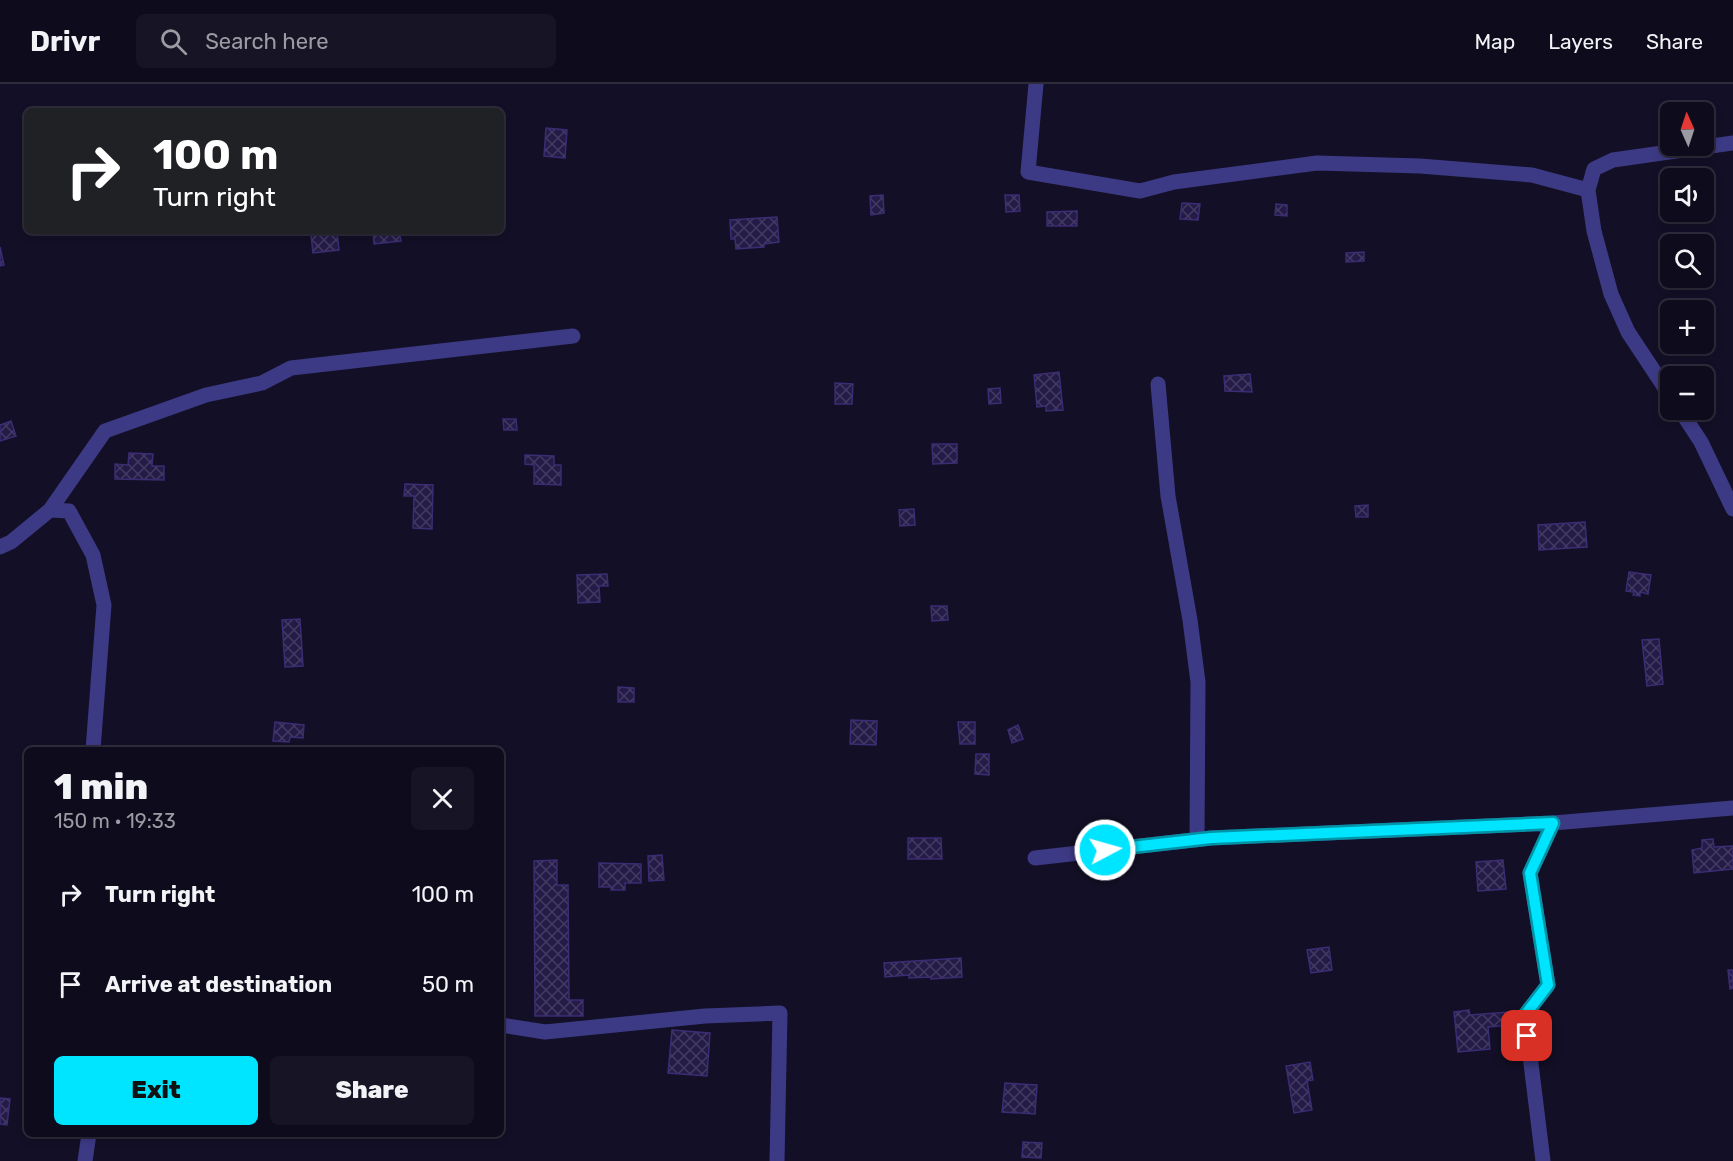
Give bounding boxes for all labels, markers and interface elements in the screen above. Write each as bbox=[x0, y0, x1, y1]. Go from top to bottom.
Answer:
search box bbox=[136, 14, 556, 68]
text: Drivr bbox=[30, 25, 100, 58]
icon: search bbox=[157, 25, 190, 58]
text: Search here bbox=[205, 28, 329, 55]
text: Map bbox=[1474, 29, 1515, 54]
text: Layers bbox=[1548, 29, 1613, 54]
text: Share bbox=[1646, 29, 1703, 54]
north arrow bbox=[1660, 102, 1714, 156]
map controls bbox=[1660, 102, 1714, 420]
text: 100 m bbox=[153, 130, 278, 180]
icon: right bbox=[54, 132, 132, 210]
button: sound bbox=[1660, 168, 1714, 222]
text: Turn right bbox=[153, 181, 276, 213]
button: search bbox=[1660, 234, 1714, 288]
button: + bbox=[1660, 300, 1714, 354]
button: − bbox=[1660, 366, 1714, 420]
text: 1 min bbox=[54, 765, 148, 808]
button: close bbox=[411, 767, 474, 830]
text: 150 m · 19:33 bbox=[54, 809, 176, 833]
position arrow bbox=[1073, 818, 1137, 882]
icon: right bbox=[54, 878, 87, 911]
text: Turn right bbox=[105, 881, 215, 908]
text: 100 m bbox=[412, 881, 474, 908]
icon: arrive bbox=[54, 968, 87, 1001]
text: Arrive at destination bbox=[105, 971, 332, 998]
text: 50 m bbox=[422, 971, 474, 998]
pin bbox=[1501, 1010, 1552, 1061]
icon: arrive bbox=[1510, 1019, 1543, 1052]
button: Exit bbox=[54, 1056, 258, 1125]
button: Share bbox=[270, 1056, 474, 1125]

